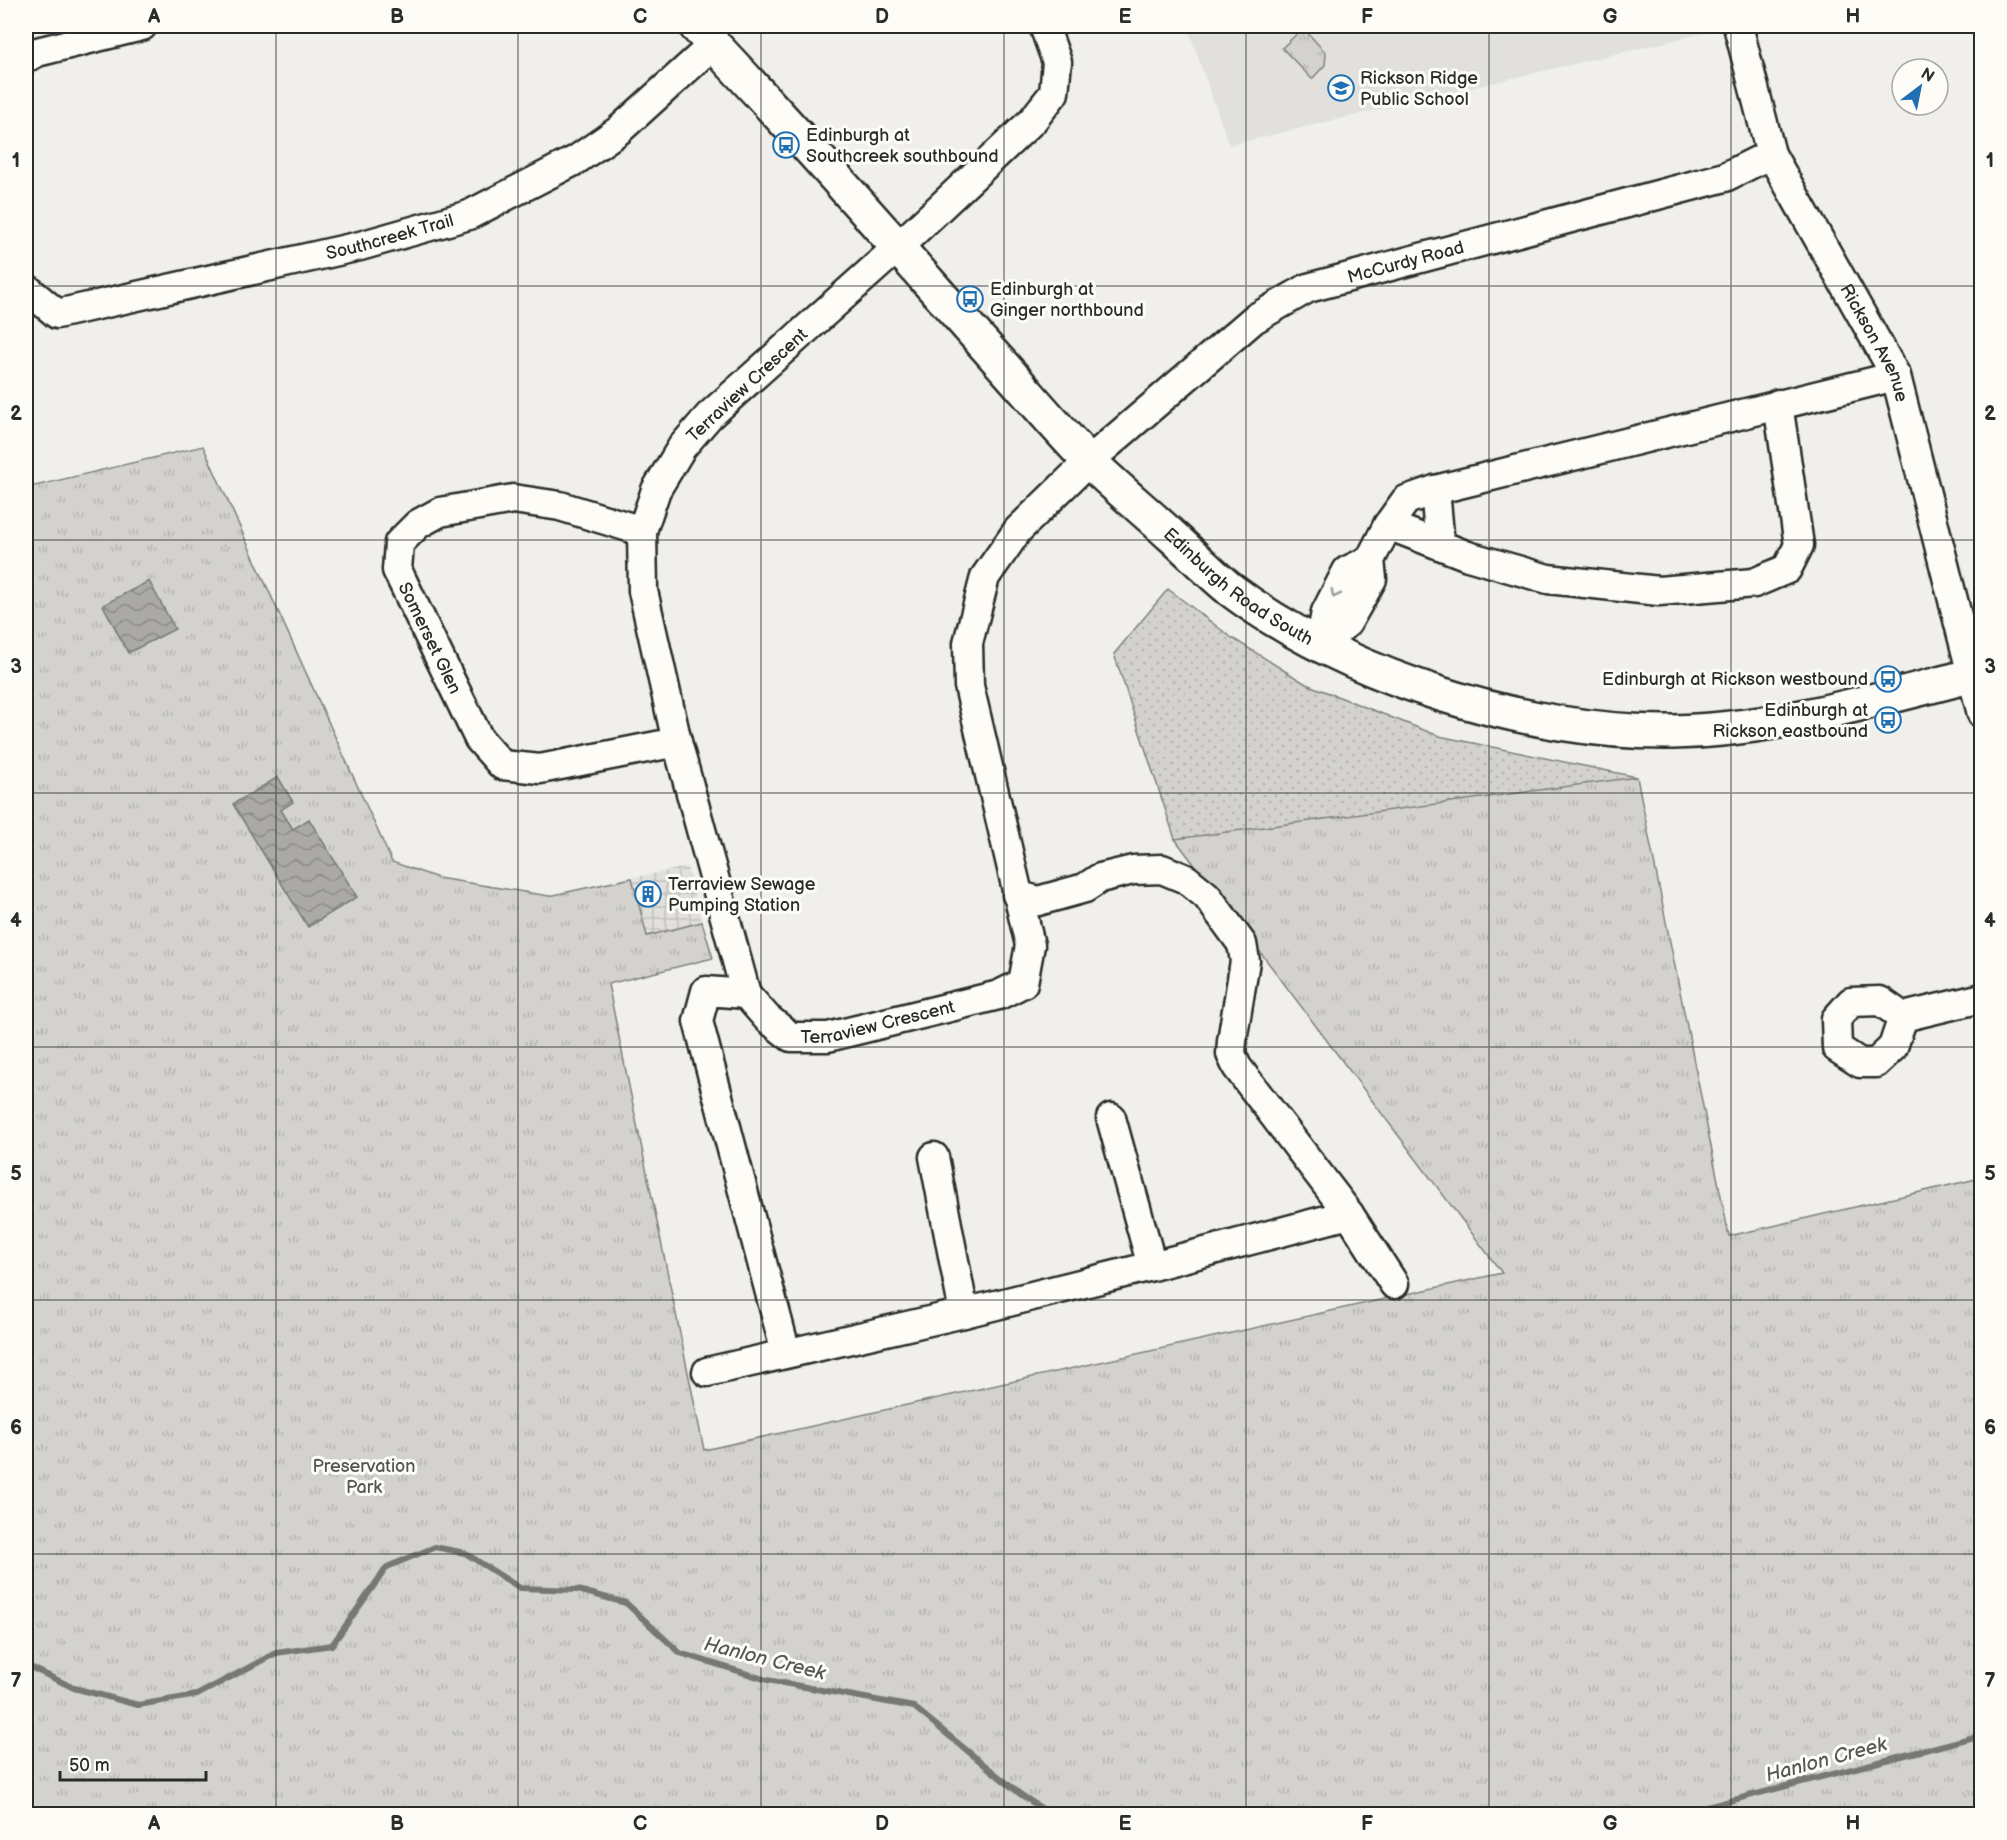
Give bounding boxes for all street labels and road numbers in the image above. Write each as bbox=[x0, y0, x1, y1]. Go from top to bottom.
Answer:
street label: Southcreek Trail bbox=[324, 210, 456, 264]
street label: McCurdy Road bbox=[1345, 237, 1466, 288]
street label: Rickson Avenue bbox=[1835, 280, 1912, 404]
street label: Terraview Crescent bbox=[683, 324, 812, 447]
street label: Edinburgh Road South bbox=[1159, 524, 1316, 650]
street label: Somerset Glen bbox=[394, 579, 466, 697]
street label: Terraview Crescent bbox=[801, 996, 957, 1048]

